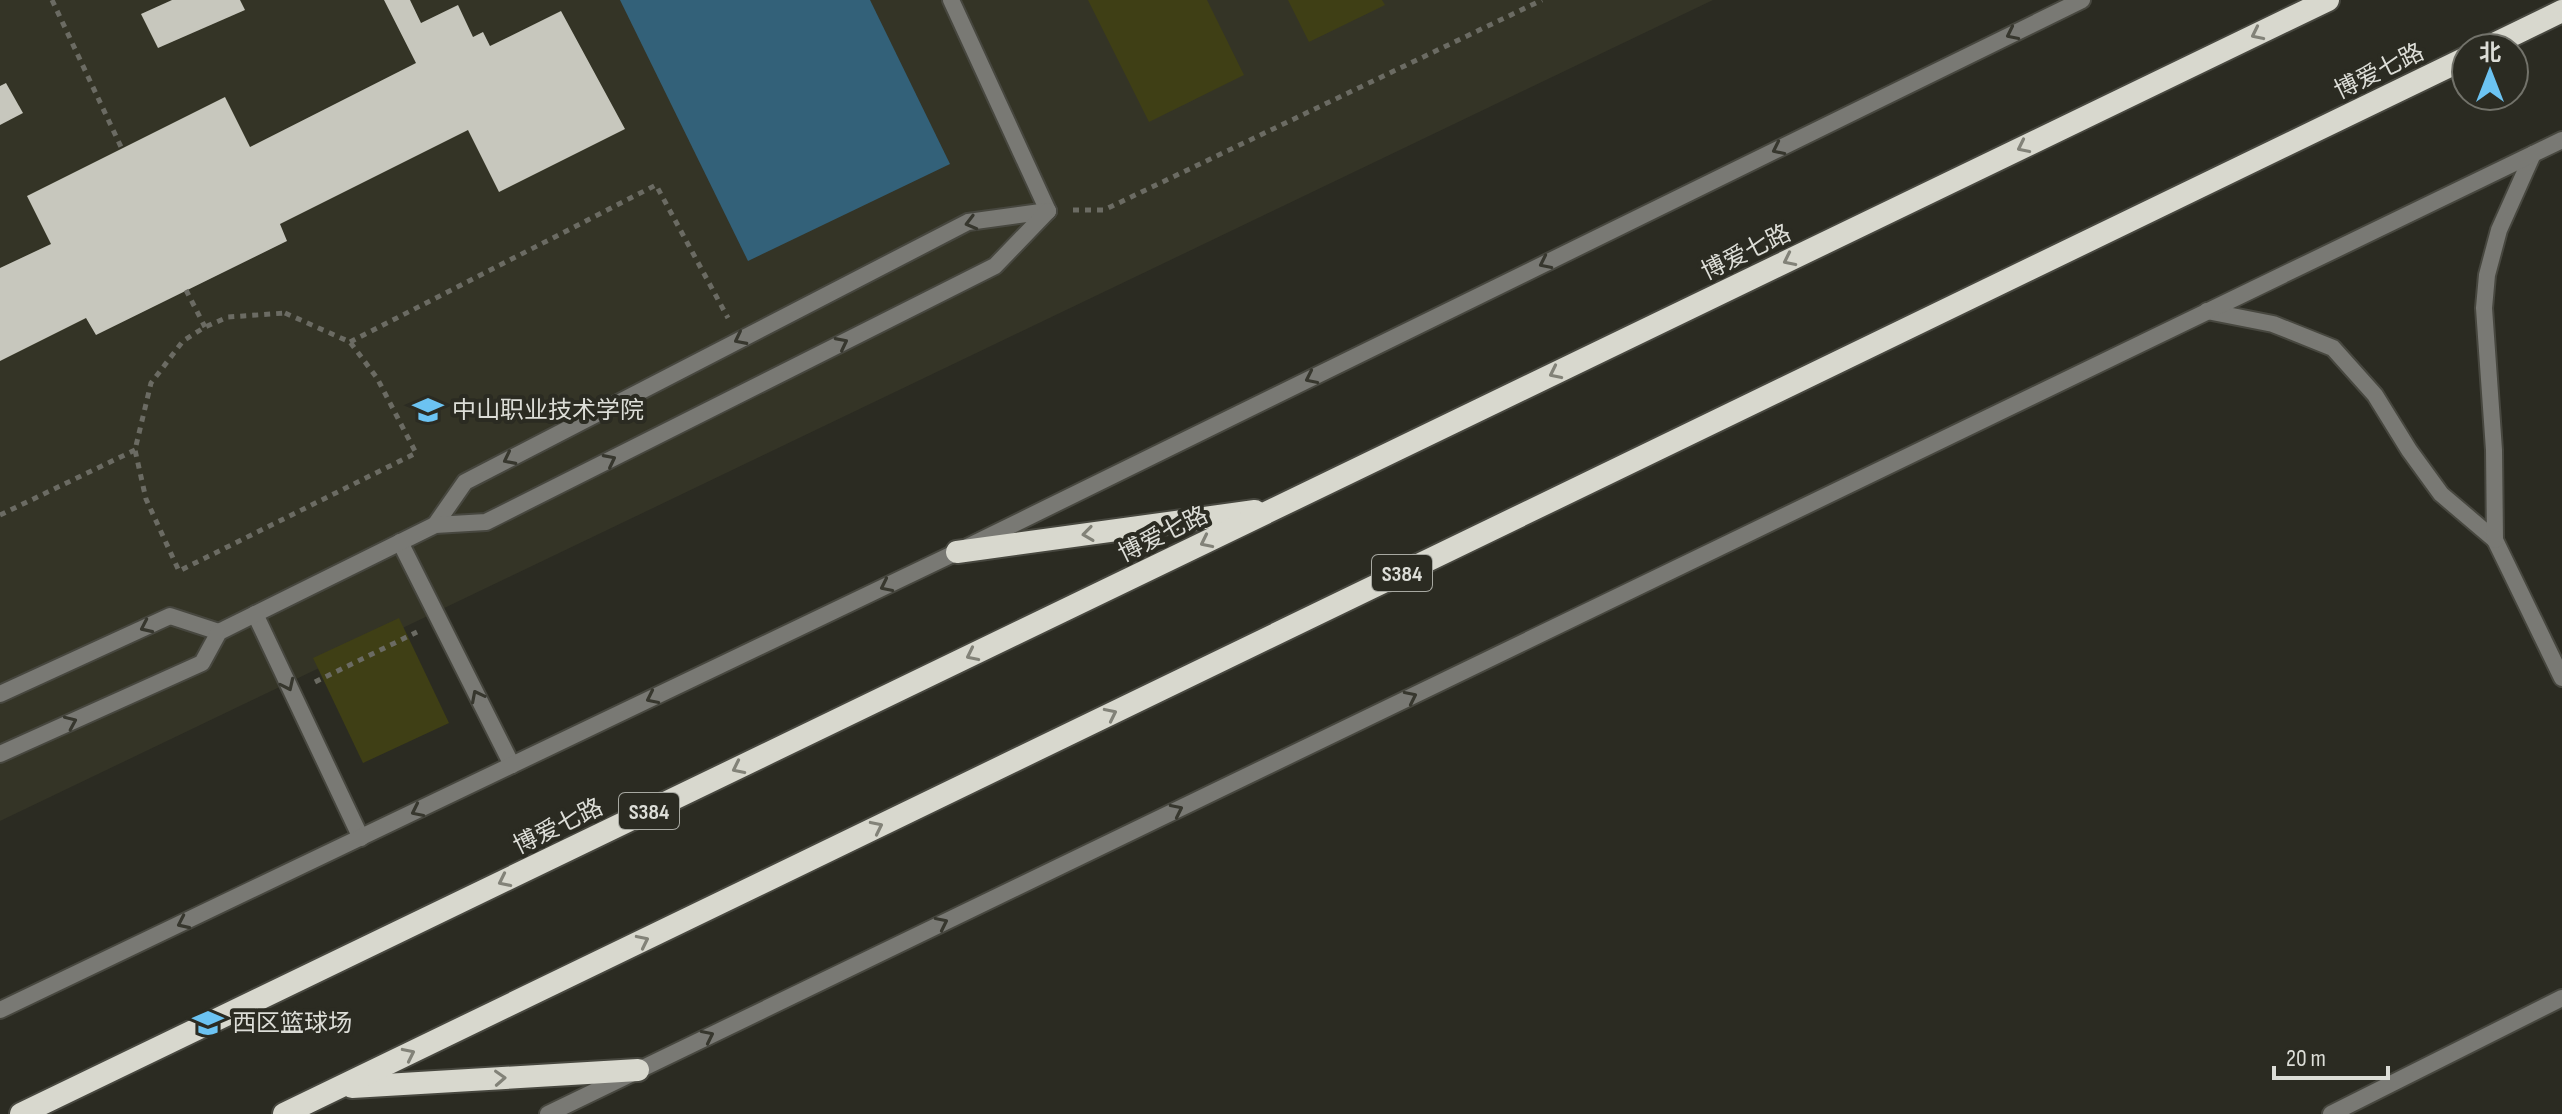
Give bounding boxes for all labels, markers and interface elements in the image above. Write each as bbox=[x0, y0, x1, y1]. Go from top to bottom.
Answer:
one-way arrow bbox=[2251, 24, 2266, 40]
one-way arrow bbox=[2005, 25, 2020, 40]
north arrow bbox=[2450, 32, 2530, 112]
street label: 博爱七路 bbox=[2330, 37, 2429, 106]
text: 北 bbox=[2479, 40, 2501, 67]
one-way arrow bbox=[2017, 137, 2032, 153]
one-way arrow bbox=[1772, 139, 1787, 155]
one-way arrow bbox=[965, 214, 979, 230]
street label: 博爱七路 bbox=[1697, 218, 1796, 287]
one-way arrow bbox=[1783, 250, 1798, 266]
one-way arrow bbox=[1538, 254, 1553, 269]
one-way arrow bbox=[733, 330, 748, 345]
one-way arrow bbox=[833, 337, 848, 353]
one-way arrow bbox=[1549, 363, 1563, 379]
one-way arrow bbox=[1305, 368, 1320, 384]
school or university icon: 中山职业技术学院 bbox=[411, 393, 445, 427]
place label: 中山职业技术学院 bbox=[452, 396, 644, 425]
one-way arrow bbox=[502, 449, 517, 465]
one-way arrow bbox=[601, 454, 616, 470]
street label: 博爱七路 bbox=[1114, 500, 1213, 569]
one-way arrow bbox=[1081, 525, 1095, 542]
one-way arrow bbox=[1200, 532, 1215, 547]
road number: S384 bbox=[1372, 555, 1432, 591]
one-way arrow bbox=[880, 576, 895, 592]
one-way arrow bbox=[139, 618, 154, 634]
one-way arrow bbox=[966, 645, 980, 661]
one-way arrow bbox=[278, 676, 294, 691]
one-way arrow bbox=[645, 688, 660, 704]
one-way arrow bbox=[471, 689, 487, 704]
one-way arrow bbox=[1402, 691, 1417, 707]
one-way arrow bbox=[1102, 708, 1117, 724]
one-way arrow bbox=[63, 716, 77, 732]
one-way arrow bbox=[732, 758, 746, 774]
street label: 博爱七路 bbox=[509, 792, 608, 861]
road number: S384 bbox=[619, 793, 679, 829]
one-way arrow bbox=[411, 801, 426, 817]
one-way arrow bbox=[1168, 804, 1183, 820]
one-way arrow bbox=[868, 821, 883, 837]
one-way arrow bbox=[497, 871, 512, 887]
one-way arrow bbox=[176, 913, 191, 929]
one-way arrow bbox=[934, 917, 949, 933]
one-way arrow bbox=[634, 935, 649, 950]
school or university icon: 西区篮球场 bbox=[191, 1006, 225, 1040]
place label: 西区篮球场 bbox=[232, 1009, 352, 1038]
one-way arrow bbox=[700, 1030, 715, 1046]
scale bar bbox=[2274, 1030, 2388, 1080]
text: 20 m bbox=[2286, 1044, 2326, 1073]
one-way arrow bbox=[400, 1048, 415, 1064]
one-way arrow bbox=[494, 1070, 507, 1087]

